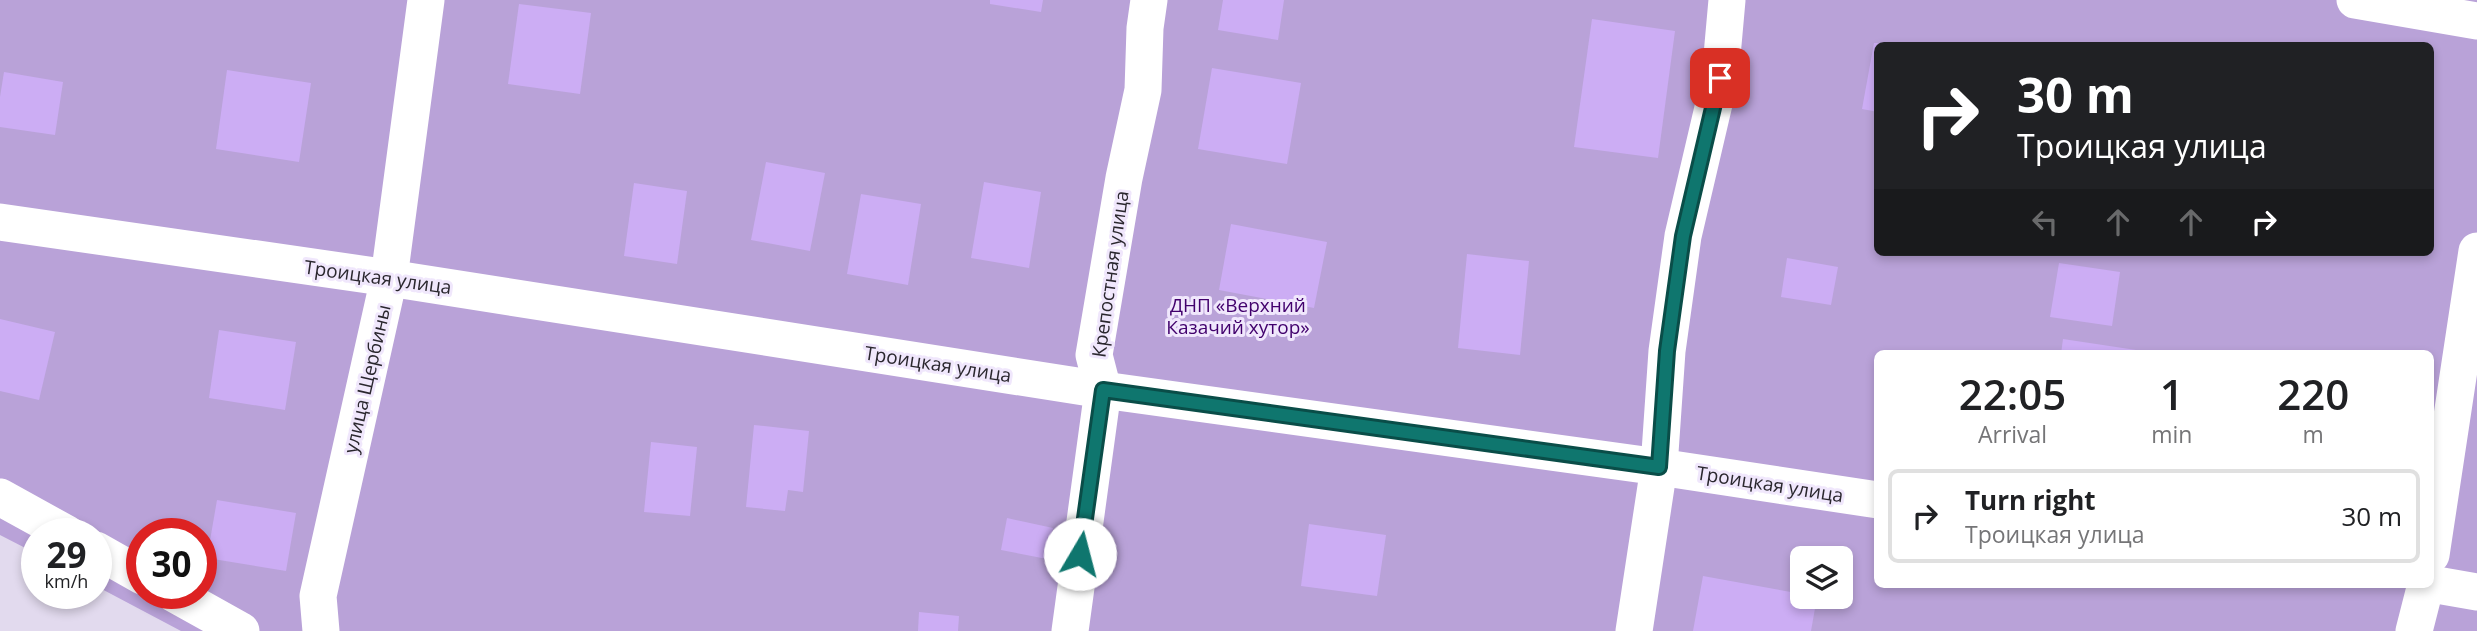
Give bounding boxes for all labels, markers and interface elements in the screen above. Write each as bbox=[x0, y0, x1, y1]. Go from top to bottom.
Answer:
pin bbox=[1690, 48, 1750, 108]
icon: arrive bbox=[1701, 59, 1739, 97]
text: 30 m bbox=[2017, 61, 2134, 127]
icon: right bbox=[1902, 70, 1993, 161]
text: Троицкая улица bbox=[2017, 124, 2267, 167]
street label: Крепостная улица bbox=[1085, 189, 1135, 359]
icon: left bbox=[2026, 203, 2064, 241]
icon: ahead bbox=[2099, 203, 2137, 241]
icon: ahead bbox=[2172, 203, 2210, 241]
icon: right bbox=[2245, 203, 2283, 241]
street label: Троицкая улица bbox=[303, 254, 453, 300]
park label: ДНП «Верхний Казачий хутор» bbox=[1166, 292, 1310, 340]
street label: улица Щербины bbox=[337, 302, 397, 456]
street label: Троицкая улица bbox=[863, 340, 1013, 388]
text: 22:05 bbox=[1959, 365, 2066, 422]
text: 1 bbox=[2160, 365, 2184, 422]
text: 220 bbox=[2277, 365, 2349, 422]
text: Arrival bbox=[1978, 418, 2047, 450]
text: min bbox=[2151, 418, 2192, 450]
text: m bbox=[2303, 418, 2324, 450]
street label: Троицкая улица bbox=[1695, 460, 1845, 508]
text: Turn right bbox=[1965, 482, 2096, 518]
icon: right bbox=[1906, 497, 1944, 535]
text: 30 m bbox=[2341, 498, 2402, 534]
position arrow bbox=[1043, 517, 1117, 591]
speed limit sign: 30 bbox=[126, 518, 217, 609]
text: Троицкая улица bbox=[1965, 518, 2144, 550]
text: 29 bbox=[46, 531, 87, 578]
map controls bbox=[1790, 546, 1853, 609]
button: layers bbox=[1790, 546, 1853, 609]
text: km/h bbox=[45, 569, 88, 593]

